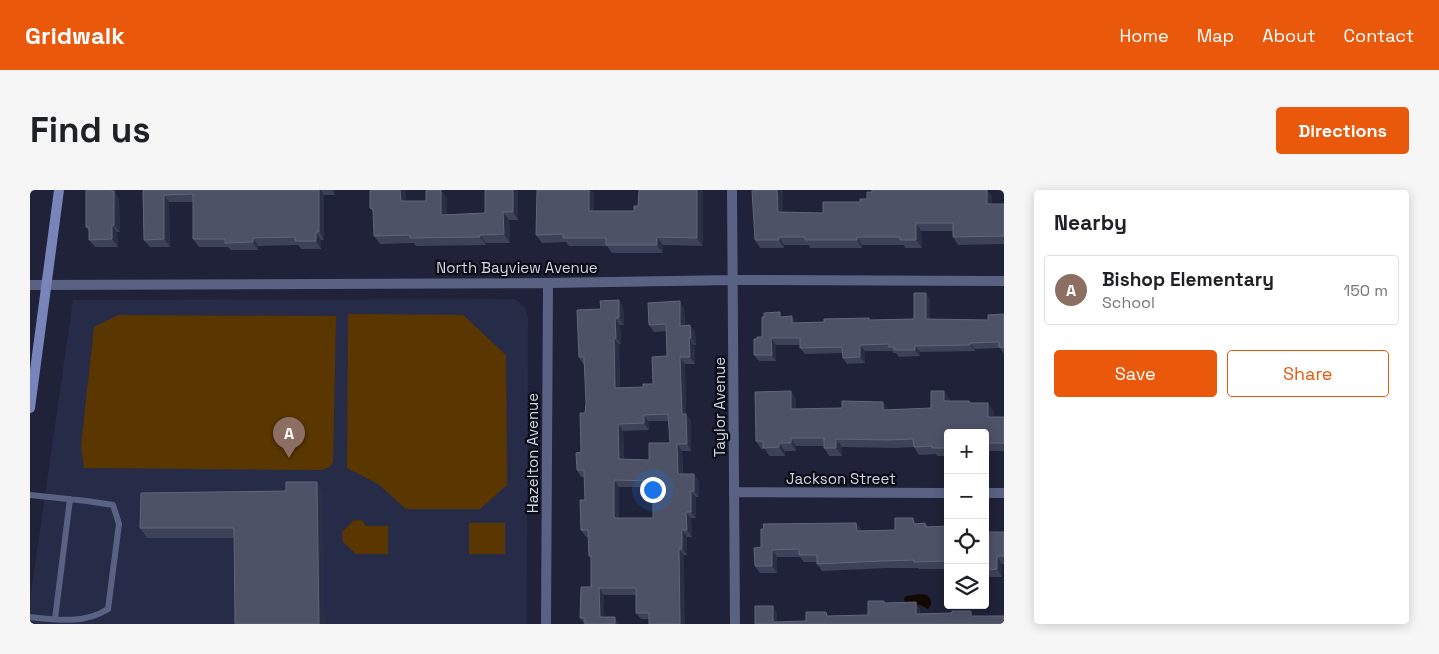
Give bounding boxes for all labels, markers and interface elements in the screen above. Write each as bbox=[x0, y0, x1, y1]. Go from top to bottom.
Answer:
text: Gridwalk bbox=[25, 20, 125, 51]
text: Home bbox=[1120, 24, 1169, 47]
text: Map bbox=[1197, 24, 1234, 47]
text: About bbox=[1262, 24, 1316, 47]
text: Contact bbox=[1344, 24, 1414, 47]
button: Directions bbox=[1276, 107, 1409, 154]
text: Find us bbox=[30, 108, 151, 152]
text: Nearby bbox=[1054, 209, 1127, 236]
street label: North Bayview Avenue bbox=[436, 258, 598, 277]
text: Bishop Elementary bbox=[1102, 267, 1274, 292]
text: A bbox=[1066, 280, 1076, 301]
text: 150 m bbox=[1344, 280, 1388, 301]
text: School bbox=[1102, 292, 1155, 313]
button: Save bbox=[1054, 350, 1217, 397]
button: Share bbox=[1227, 350, 1389, 397]
street label: Taylor Avenue bbox=[710, 357, 729, 457]
street label: Hazelton Avenue bbox=[523, 393, 542, 513]
pin: A bbox=[273, 417, 305, 458]
map controls bbox=[944, 429, 989, 609]
button: + bbox=[944, 429, 989, 474]
street label: Jackson Street bbox=[786, 469, 896, 488]
button: − bbox=[944, 474, 989, 519]
your location bbox=[640, 477, 666, 503]
button: locate bbox=[944, 519, 989, 564]
button: layers bbox=[944, 564, 989, 609]

